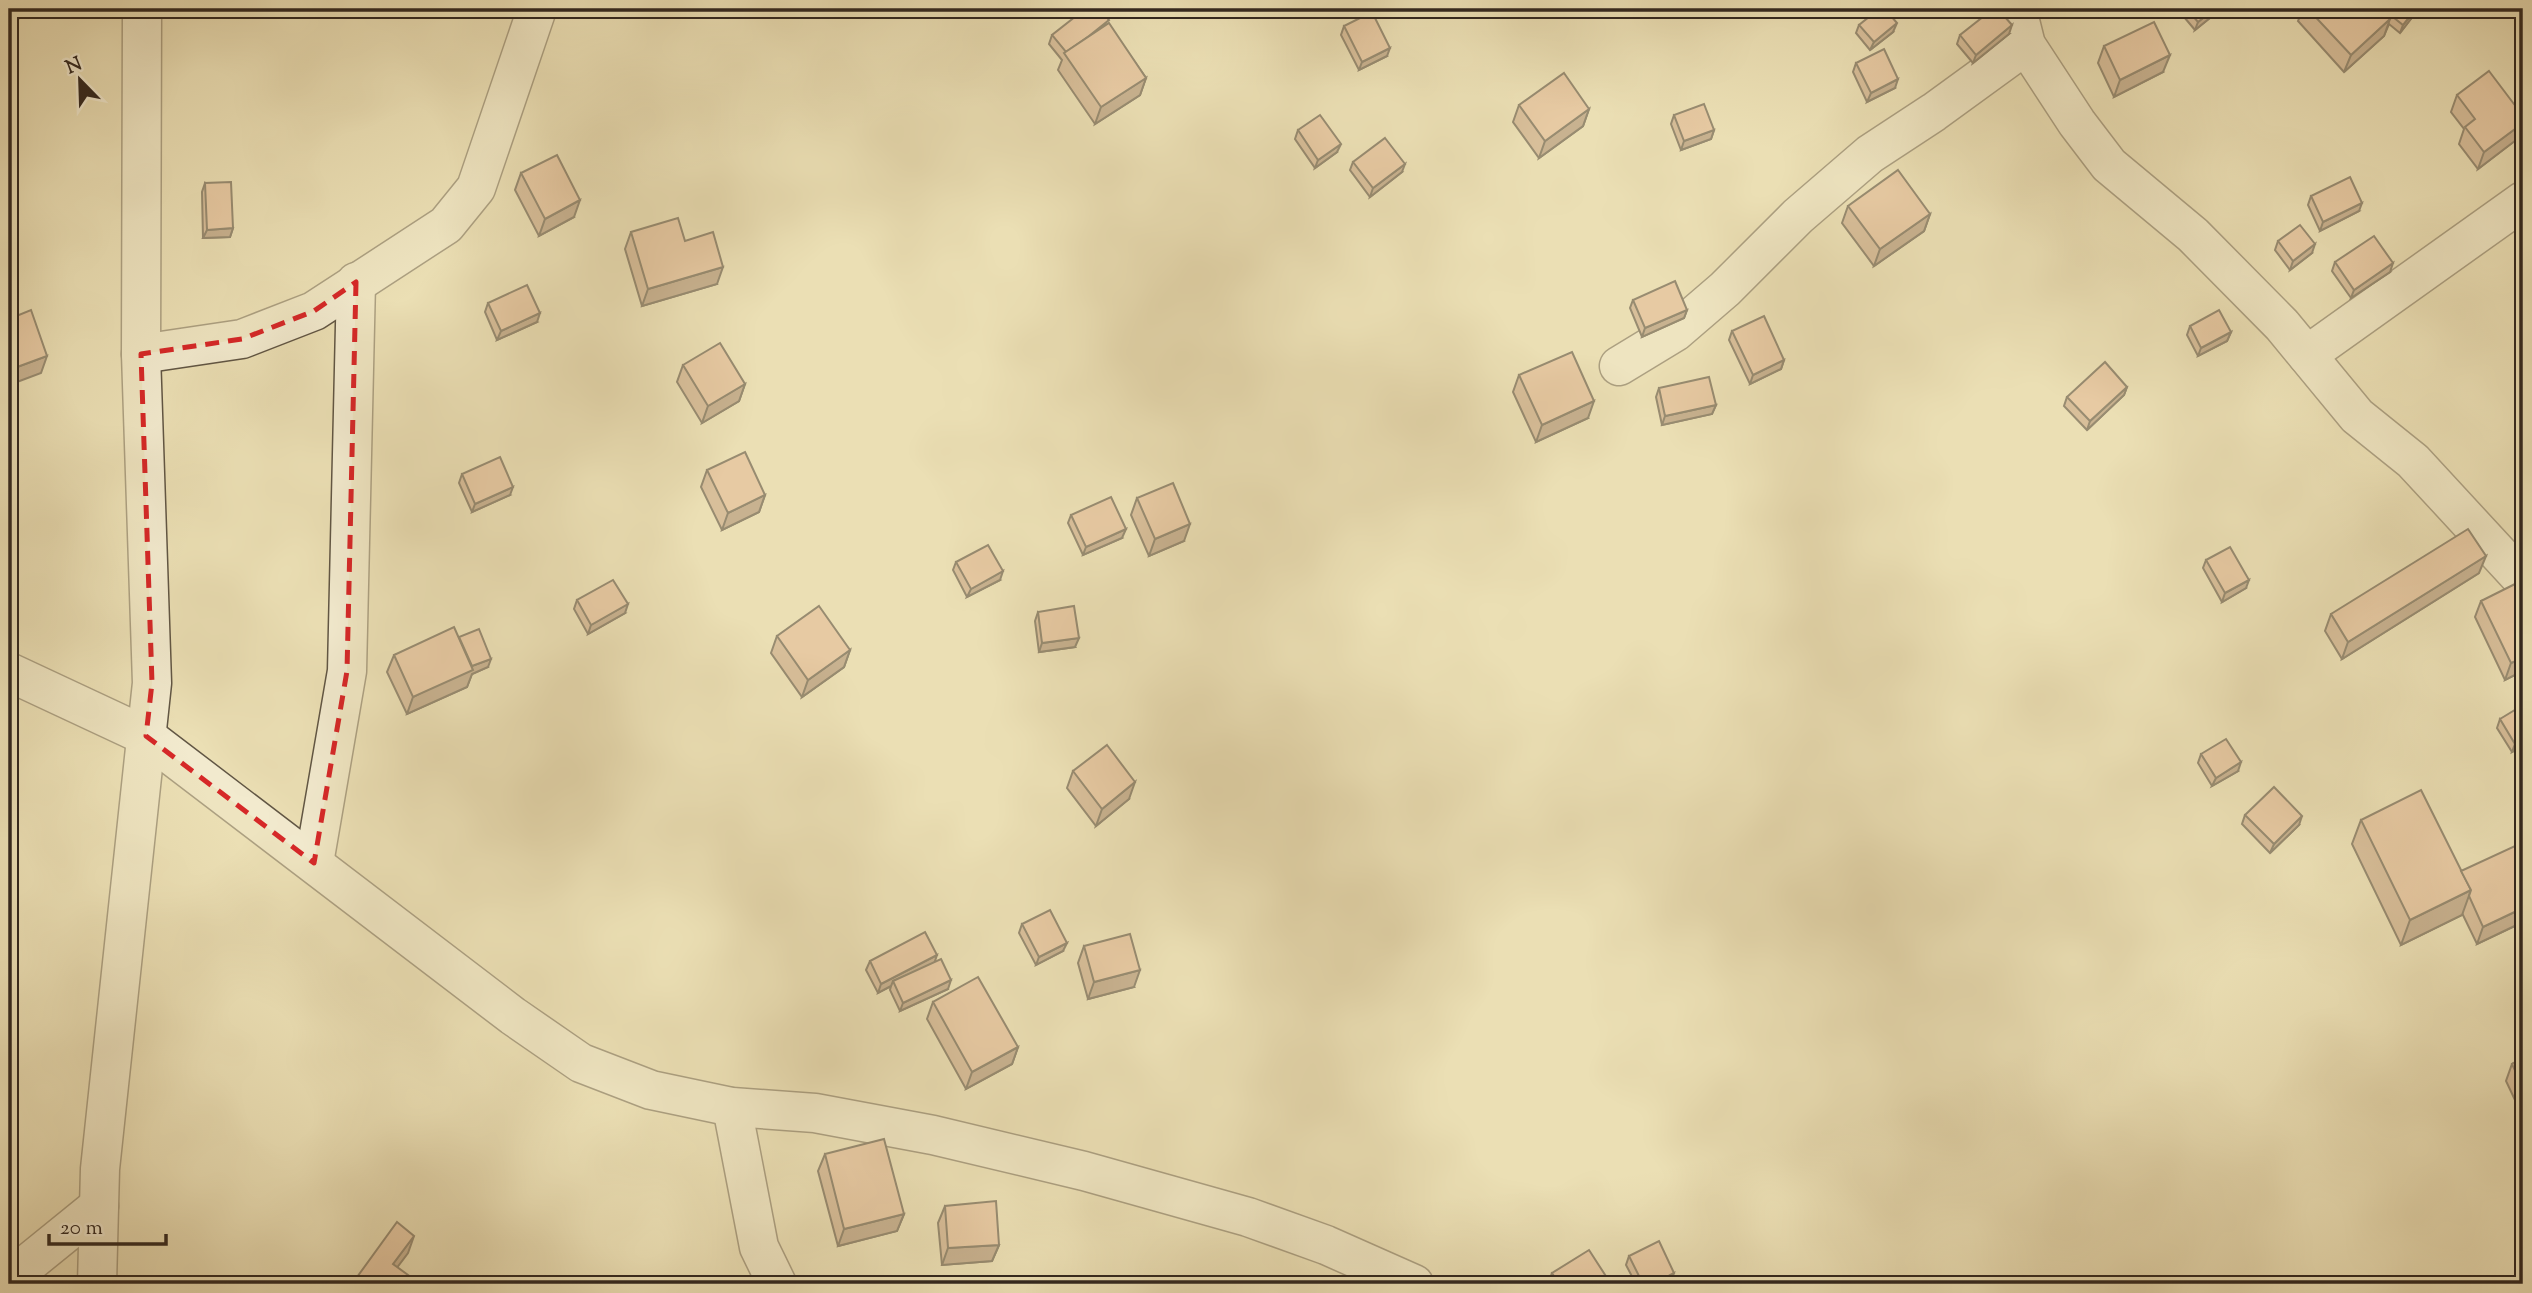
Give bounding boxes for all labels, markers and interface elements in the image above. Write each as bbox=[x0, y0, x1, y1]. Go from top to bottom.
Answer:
north arrow bbox=[46, 46, 116, 116]
text: N bbox=[62, 51, 87, 82]
scale bar bbox=[49, 1202, 166, 1246]
text: 20 m bbox=[60, 1214, 103, 1244]

